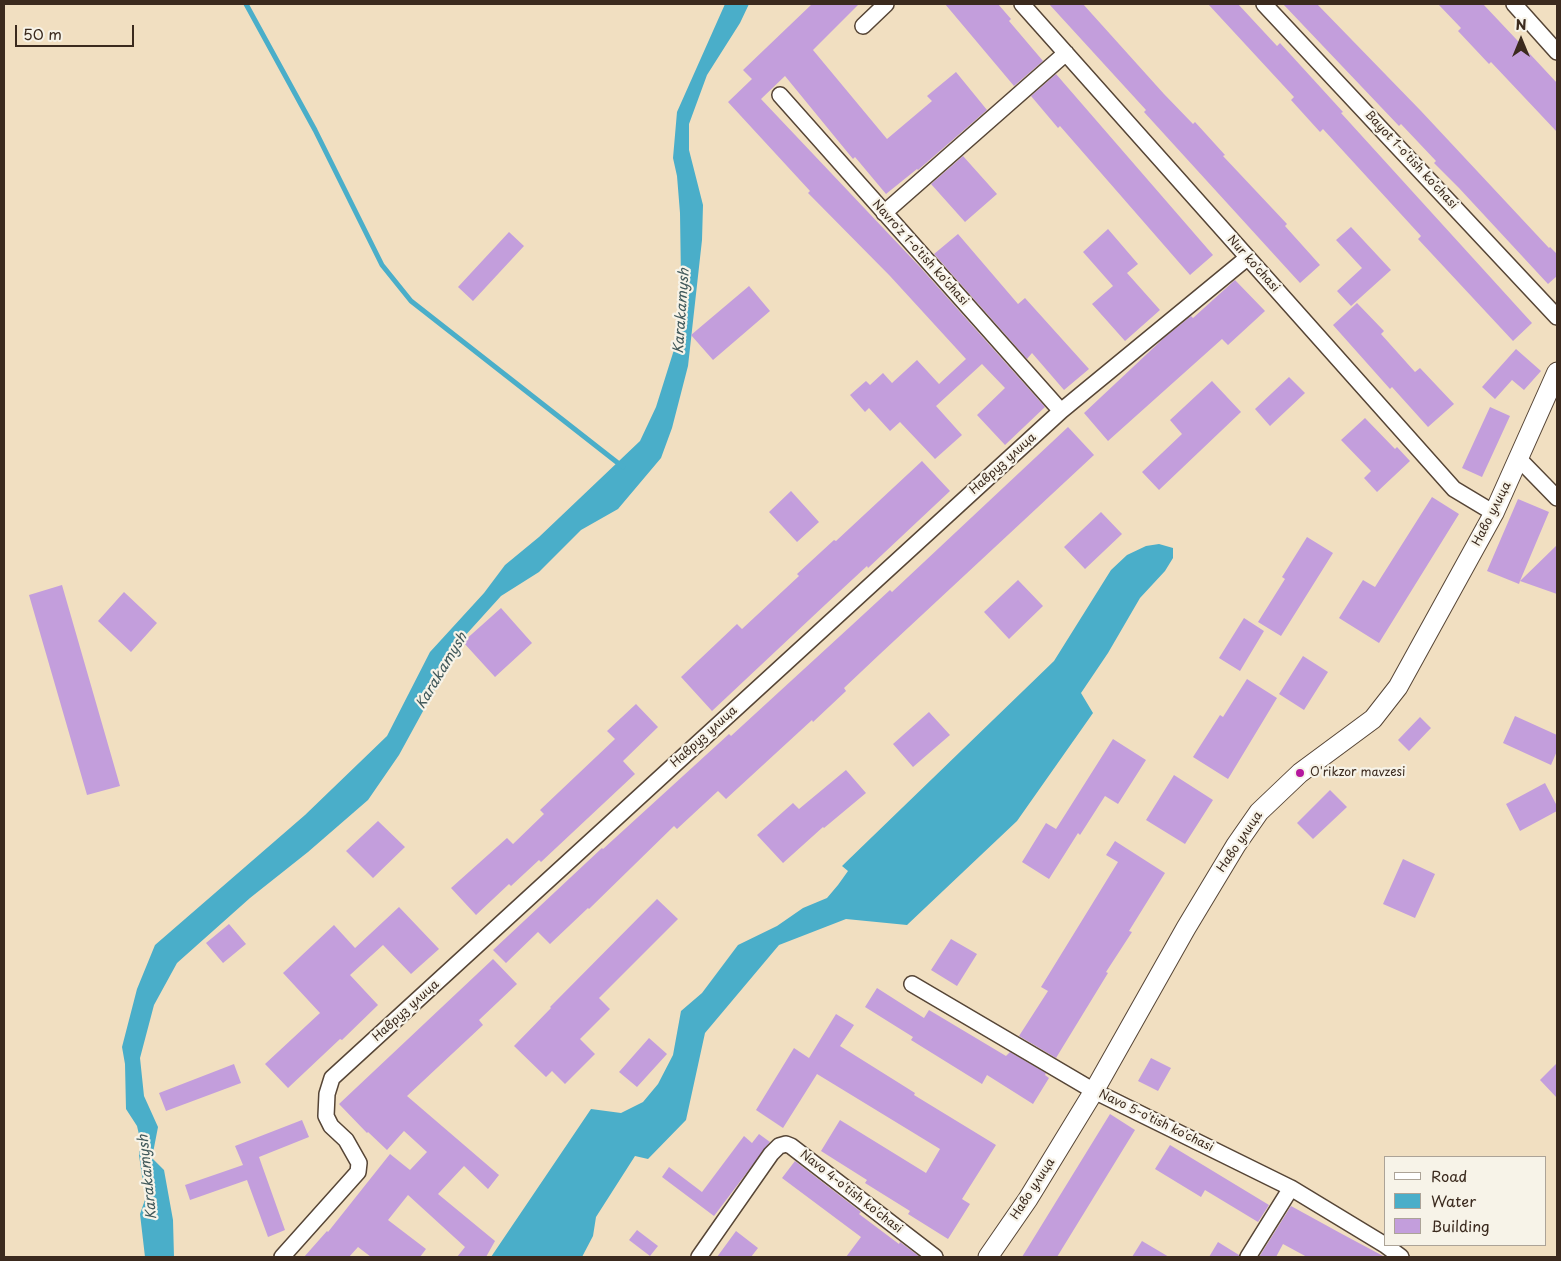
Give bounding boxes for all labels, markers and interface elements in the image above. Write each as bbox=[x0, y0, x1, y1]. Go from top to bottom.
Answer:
text: N bbox=[1515, 14, 1527, 35]
scale bar bbox=[18, 15, 136, 47]
north arrow bbox=[1496, 15, 1546, 65]
text: 50 m bbox=[23, 22, 62, 45]
street label: Bayot 1-o'tish ko'chasi bbox=[1362, 108, 1460, 212]
street label: Navro'z 1-o'tish ko'chasi bbox=[869, 197, 971, 309]
street label: Nur ko'chasi bbox=[1224, 233, 1282, 295]
water label: Karakamysh bbox=[671, 268, 693, 354]
street label: Навруз улица bbox=[967, 430, 1039, 498]
street label: Наво улица bbox=[1470, 479, 1514, 549]
water label: Karakamysh bbox=[413, 630, 471, 712]
street label: Навруз улица bbox=[668, 703, 740, 771]
place label: O'rikzor mavzesi bbox=[1310, 766, 1405, 780]
marker: O'rikzor mavzesi bbox=[1294, 767, 1306, 779]
street label: Наво улица bbox=[1214, 809, 1266, 875]
street label: Навруз улица bbox=[370, 977, 442, 1045]
street label: Navo 5-o'tish ko'chasi bbox=[1096, 1087, 1216, 1155]
water label: Karakamysh bbox=[135, 1134, 161, 1220]
street label: Navo 4-o'tish ko'chasi bbox=[797, 1148, 905, 1236]
street label: Наво улица bbox=[1008, 1156, 1058, 1222]
legend bbox=[1384, 1156, 1546, 1246]
text: Road bbox=[1431, 1164, 1467, 1187]
text: Water bbox=[1431, 1189, 1476, 1212]
text: Building bbox=[1431, 1214, 1490, 1237]

